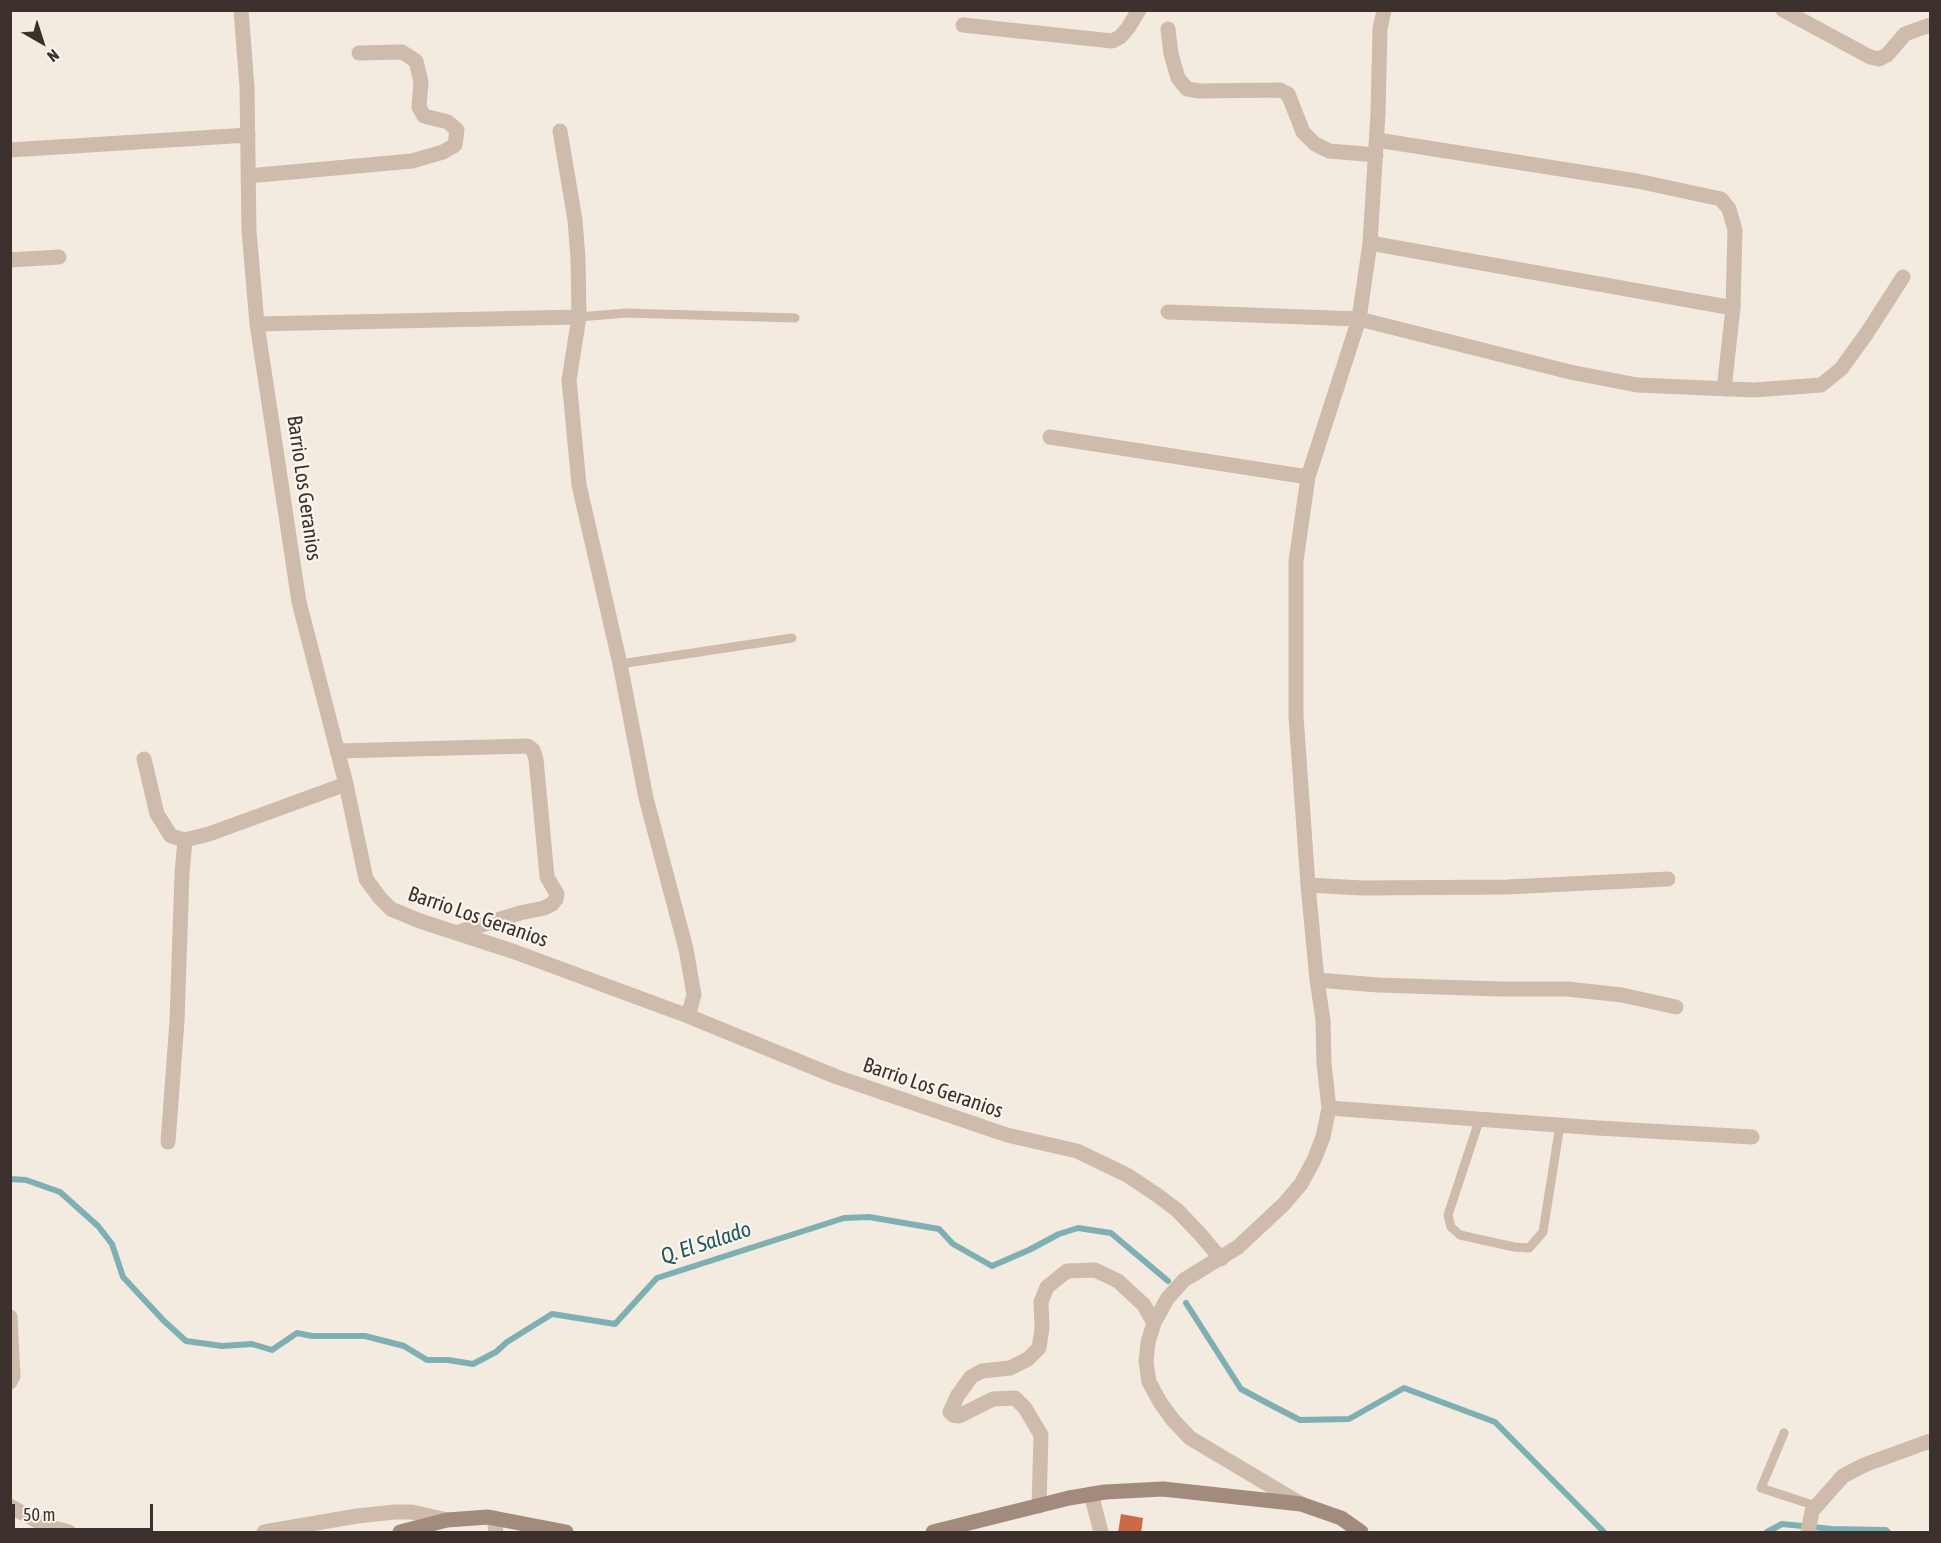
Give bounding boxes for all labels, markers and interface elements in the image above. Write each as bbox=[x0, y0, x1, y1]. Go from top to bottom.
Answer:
north arrow bbox=[12, 12, 72, 72]
text: N bbox=[44, 46, 63, 66]
street label: Barrio Los Geranios bbox=[281, 414, 327, 562]
street label: Barrio Los Geranios bbox=[405, 881, 551, 953]
street label: Barrio Los Geranios bbox=[860, 1052, 1006, 1124]
water label: Q. El Salado bbox=[657, 1216, 755, 1270]
scale bar bbox=[15, 1492, 156, 1530]
text: 50 m bbox=[23, 1504, 55, 1525]

